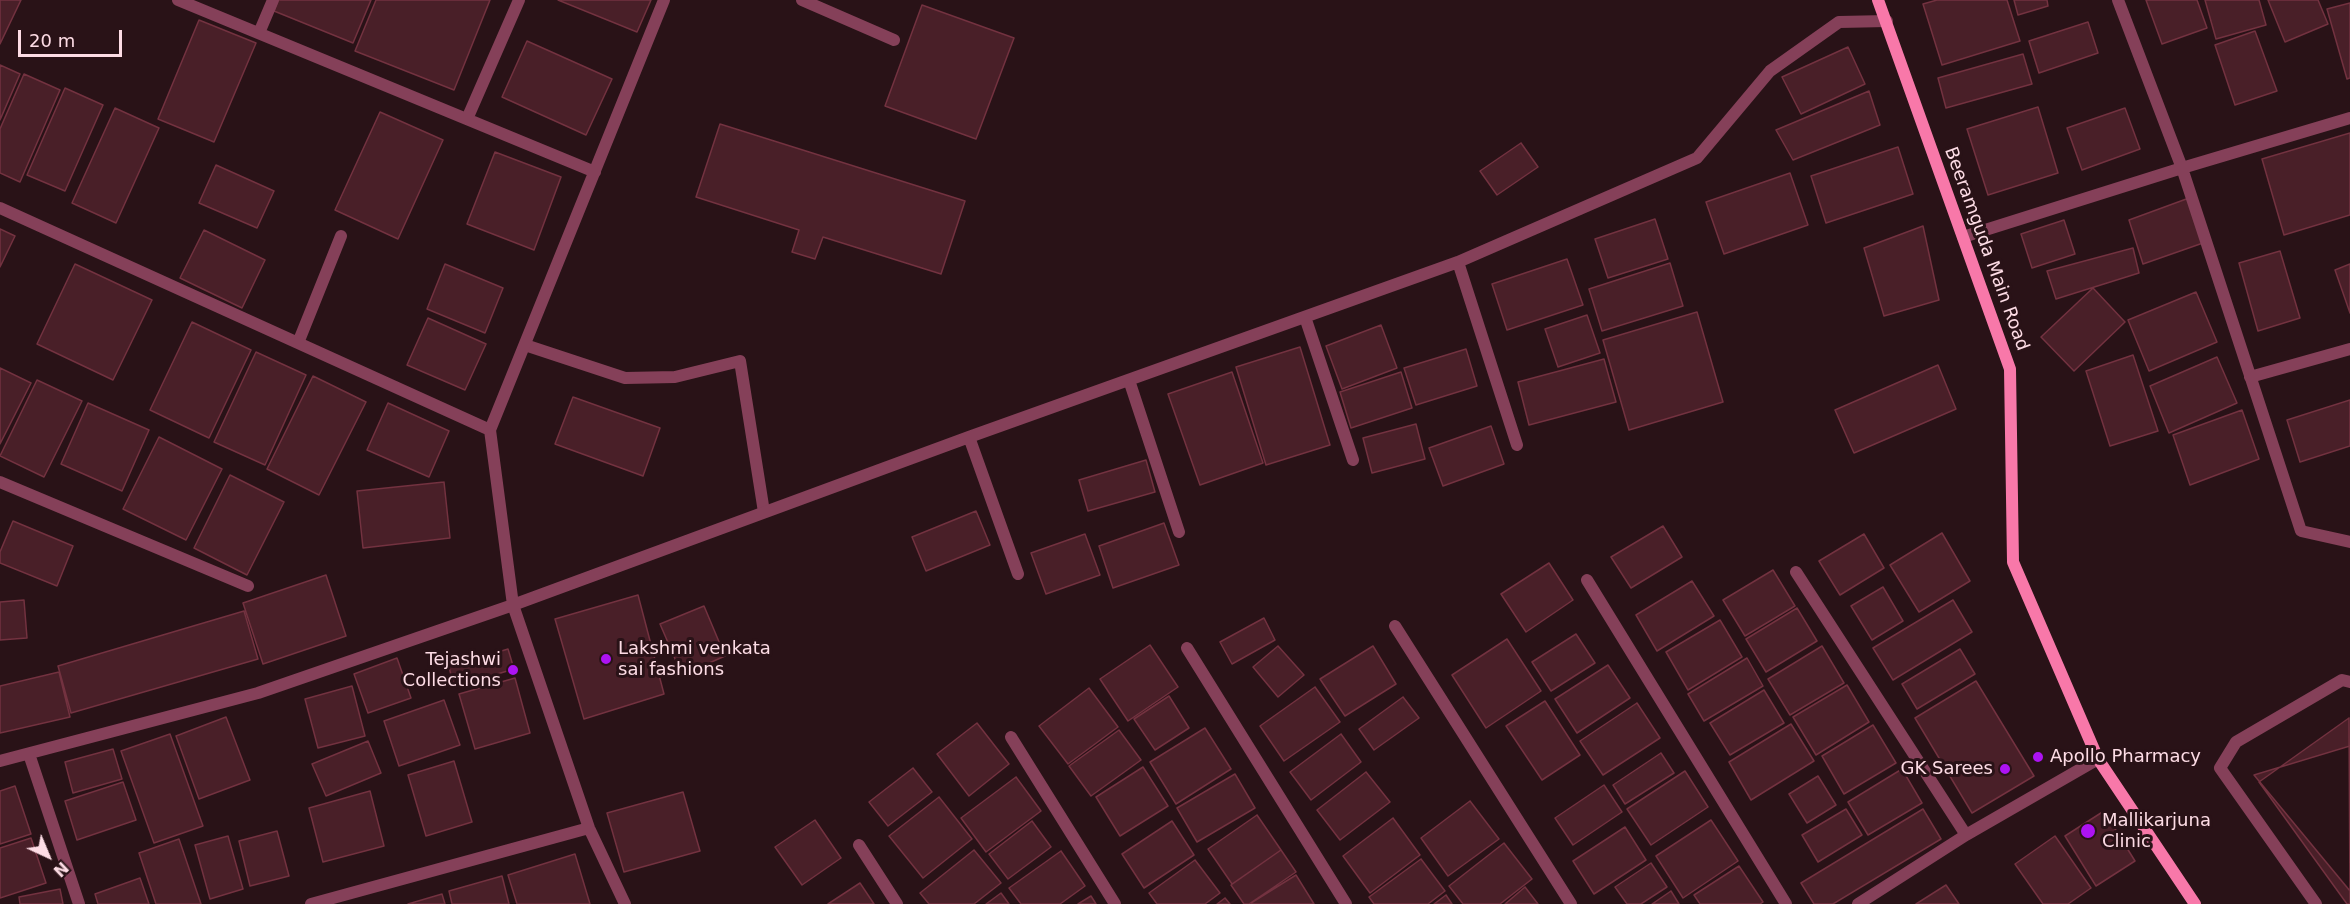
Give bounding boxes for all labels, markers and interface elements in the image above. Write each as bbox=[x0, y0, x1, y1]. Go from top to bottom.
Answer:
scale bar bbox=[21, 18, 124, 56]
text: 20 m bbox=[29, 30, 75, 51]
street label: Beeramguda Main Road bbox=[1939, 144, 2033, 354]
place label: Lakshmi venkata sai fashions bbox=[618, 638, 771, 680]
place label: Tejashwi Collections bbox=[403, 649, 501, 692]
marker: Lakshmi venkata sai fashions bbox=[599, 652, 613, 666]
marker: Tejashwi Collections bbox=[506, 663, 520, 677]
place label: Apollo Pharmacy bbox=[2050, 746, 2201, 768]
marker: Apollo Pharmacy bbox=[2031, 750, 2045, 764]
place label: GK Sarees bbox=[1901, 758, 1993, 780]
marker: GK Sarees bbox=[1998, 762, 2012, 776]
place label: Mallikarjuna Clinic bbox=[2102, 810, 2211, 852]
marker: Mallikarjuna Clinic bbox=[2079, 822, 2097, 840]
north arrow bbox=[18, 826, 78, 886]
text: N bbox=[49, 858, 72, 881]

